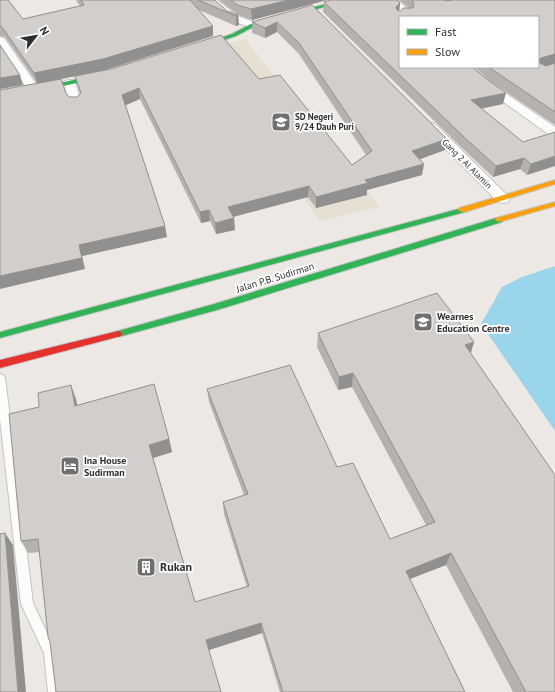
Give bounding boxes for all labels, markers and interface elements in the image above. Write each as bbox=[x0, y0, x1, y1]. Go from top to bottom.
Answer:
north arrow bbox=[16, 16, 56, 56]
legend bbox=[399, 16, 539, 68]
text: N bbox=[37, 24, 52, 38]
text: Fast bbox=[435, 24, 456, 39]
text: Slow bbox=[435, 44, 460, 59]
school or university icon: SD Negeri 9/24 Dauh Puri bbox=[270, 111, 292, 133]
place label: SD Negeri 9/24 Dauh Puri bbox=[295, 111, 354, 132]
street label: Gang 2 Al Alamin bbox=[440, 136, 495, 191]
street label: Jalan P.B. Sudirman bbox=[234, 259, 316, 296]
place label: Wearnes Education Centre bbox=[437, 310, 510, 335]
school or university icon: Wearnes Education Centre bbox=[412, 311, 434, 333]
place label: Ina House Sudirman bbox=[84, 454, 126, 479]
hotel icon: Ina House Sudirman bbox=[59, 455, 81, 477]
building icon: Rukan bbox=[135, 556, 157, 578]
place label: Rukan bbox=[160, 559, 192, 574]

